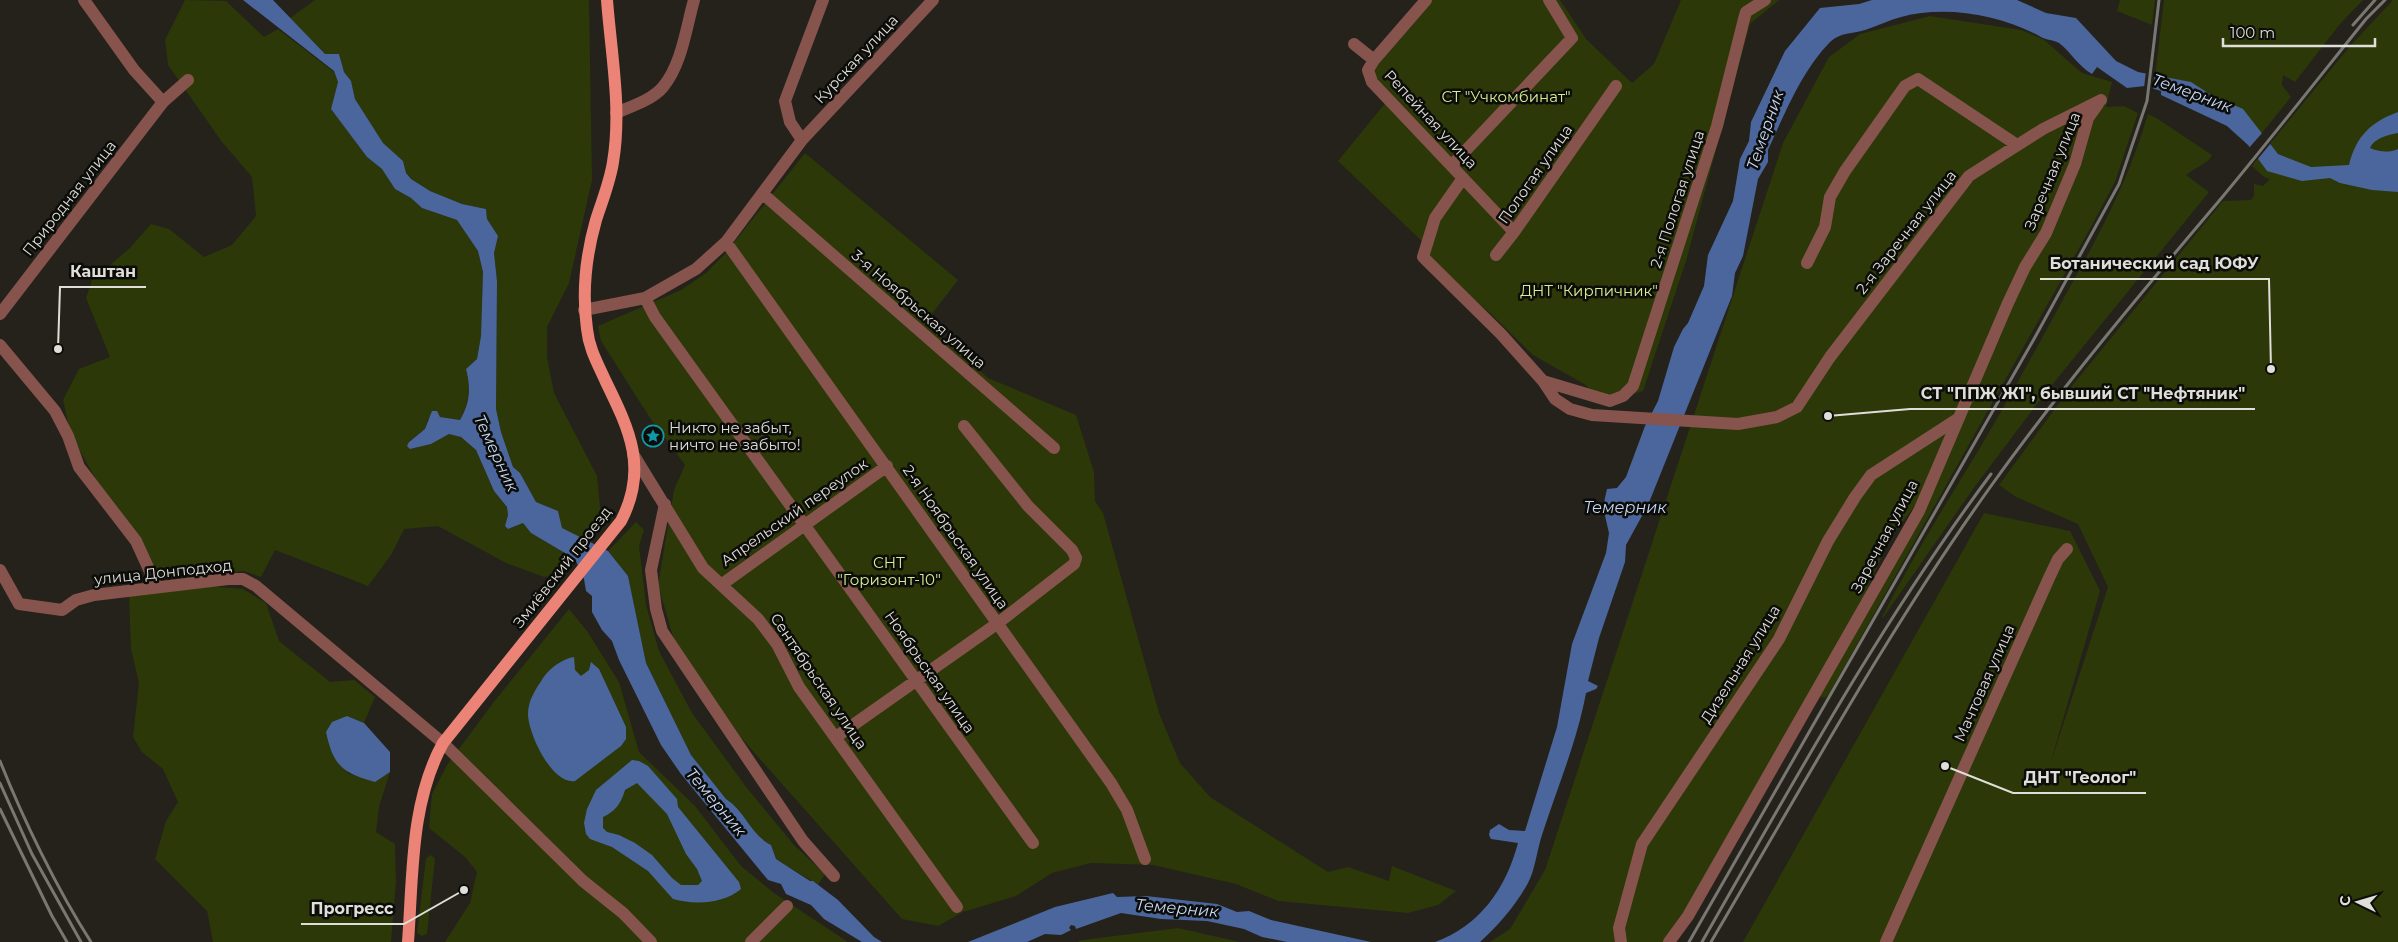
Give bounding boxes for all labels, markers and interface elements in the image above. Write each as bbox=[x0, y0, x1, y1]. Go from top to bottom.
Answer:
street label: Курская улица bbox=[810, 11, 902, 107]
scale bar bbox=[2223, 15, 2376, 47]
text: 100 m bbox=[2230, 23, 2275, 42]
street label: Репейная улица bbox=[1380, 66, 1482, 172]
water label: Темерник bbox=[2150, 70, 2235, 116]
park label: СТ "Учкомбинат" bbox=[1441, 87, 1571, 106]
water label: Темерник bbox=[1742, 87, 1788, 172]
street label: Заречная улица bbox=[2020, 109, 2084, 233]
street label: Пологая улица bbox=[1494, 121, 1576, 227]
street label: 2-я Пологая улица bbox=[1646, 128, 1708, 270]
street label: Природная улица bbox=[18, 136, 120, 260]
street label: 2-я Заречная улица bbox=[1852, 166, 1960, 298]
street label: 3-я Ноябрьская улица bbox=[848, 245, 990, 373]
callout: Ботанический сад ЮФУ bbox=[2040, 248, 2269, 279]
text: Ботанический сад ЮФУ bbox=[2049, 254, 2259, 273]
callout: Каштан bbox=[60, 256, 146, 287]
text: Каштан bbox=[70, 262, 136, 281]
park label: ДНТ "Кирпичник" bbox=[1520, 281, 1658, 300]
callout: СТ "ППЖ Ж1", бывший СТ "Нефтяник" bbox=[1910, 378, 2255, 409]
text: СТ "ППЖ Ж1", бывший СТ "Нефтяник" bbox=[1921, 384, 2245, 403]
water label: Темерник bbox=[470, 411, 522, 495]
place label: Никто не забыт, ничто не забыто! bbox=[669, 418, 801, 454]
place icon: Никто не забыт, ничто не забыто! bbox=[641, 424, 665, 448]
street label: Апрельский переулок bbox=[717, 454, 871, 570]
street label: 2-я Ноябрьская улица bbox=[899, 461, 1013, 613]
street label: Заречная улица bbox=[1846, 476, 1922, 596]
water label: Темерник bbox=[1583, 498, 1667, 517]
street label: Змиёвский проезд bbox=[509, 502, 615, 631]
park label: СНТ "Горизонт-10" bbox=[837, 553, 941, 589]
street label: улица Донподход bbox=[92, 555, 233, 589]
street label: Дизельная улица bbox=[1696, 601, 1784, 727]
street label: Ноябрьская улица bbox=[881, 607, 979, 737]
street label: Сентябрьская улица bbox=[766, 609, 872, 753]
street label: Мачтовая улица bbox=[1950, 622, 2018, 744]
callout: ДНТ "Геолог" bbox=[2013, 762, 2146, 793]
water label: Темерник bbox=[682, 764, 750, 841]
text: ДНТ "Геолог" bbox=[2024, 768, 2136, 787]
north arrow bbox=[2333, 877, 2383, 927]
callout: Прогресс bbox=[301, 893, 404, 924]
water label: Темерник bbox=[1135, 895, 1220, 921]
text: С bbox=[2336, 895, 2354, 907]
text: Прогресс bbox=[310, 899, 394, 918]

